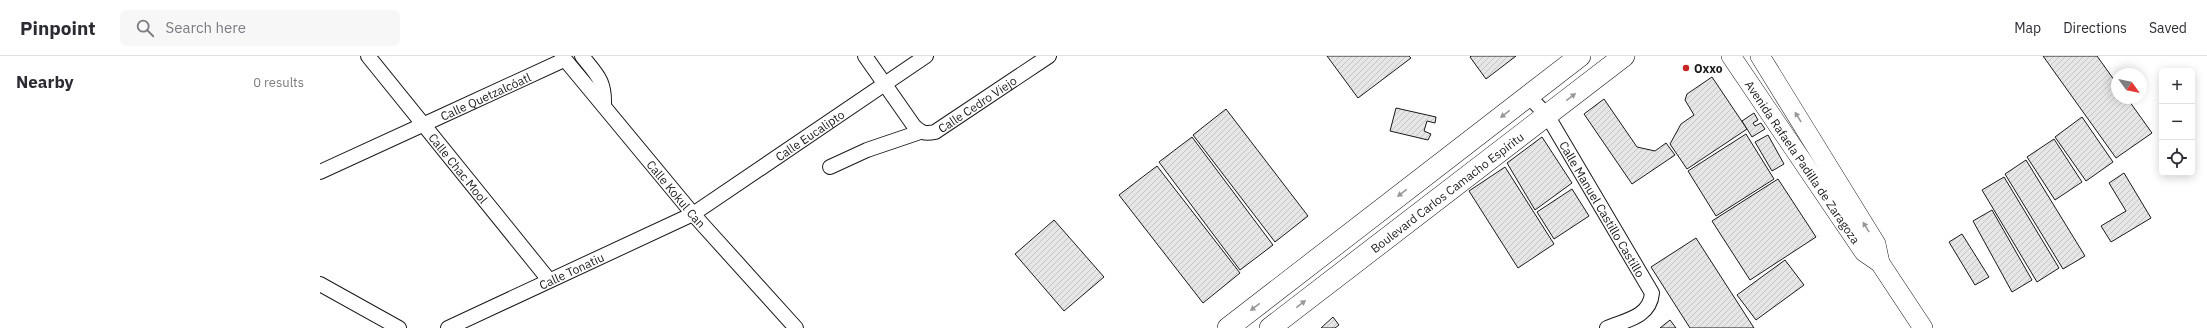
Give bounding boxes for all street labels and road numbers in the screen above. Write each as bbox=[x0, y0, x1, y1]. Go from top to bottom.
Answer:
street label: Calle Quetzalcóatl bbox=[438, 69, 533, 123]
street label: Calle Cedro Viejo bbox=[935, 72, 1019, 136]
street label: Avenida Rafaela Padilla de Zaragoza bbox=[1742, 77, 1864, 247]
street label: Calle Eucalipto bbox=[772, 106, 847, 164]
street label: Boulevard Carlos Camacho Espíritu bbox=[1367, 129, 1526, 256]
street label: Calle Chac Mool bbox=[426, 130, 491, 206]
street label: Calle Manuel Castillo Castillo bbox=[1557, 138, 1649, 280]
street label: Calle Kokul Can bbox=[644, 157, 709, 231]
street label: Calle Tonatiu bbox=[536, 249, 606, 292]

